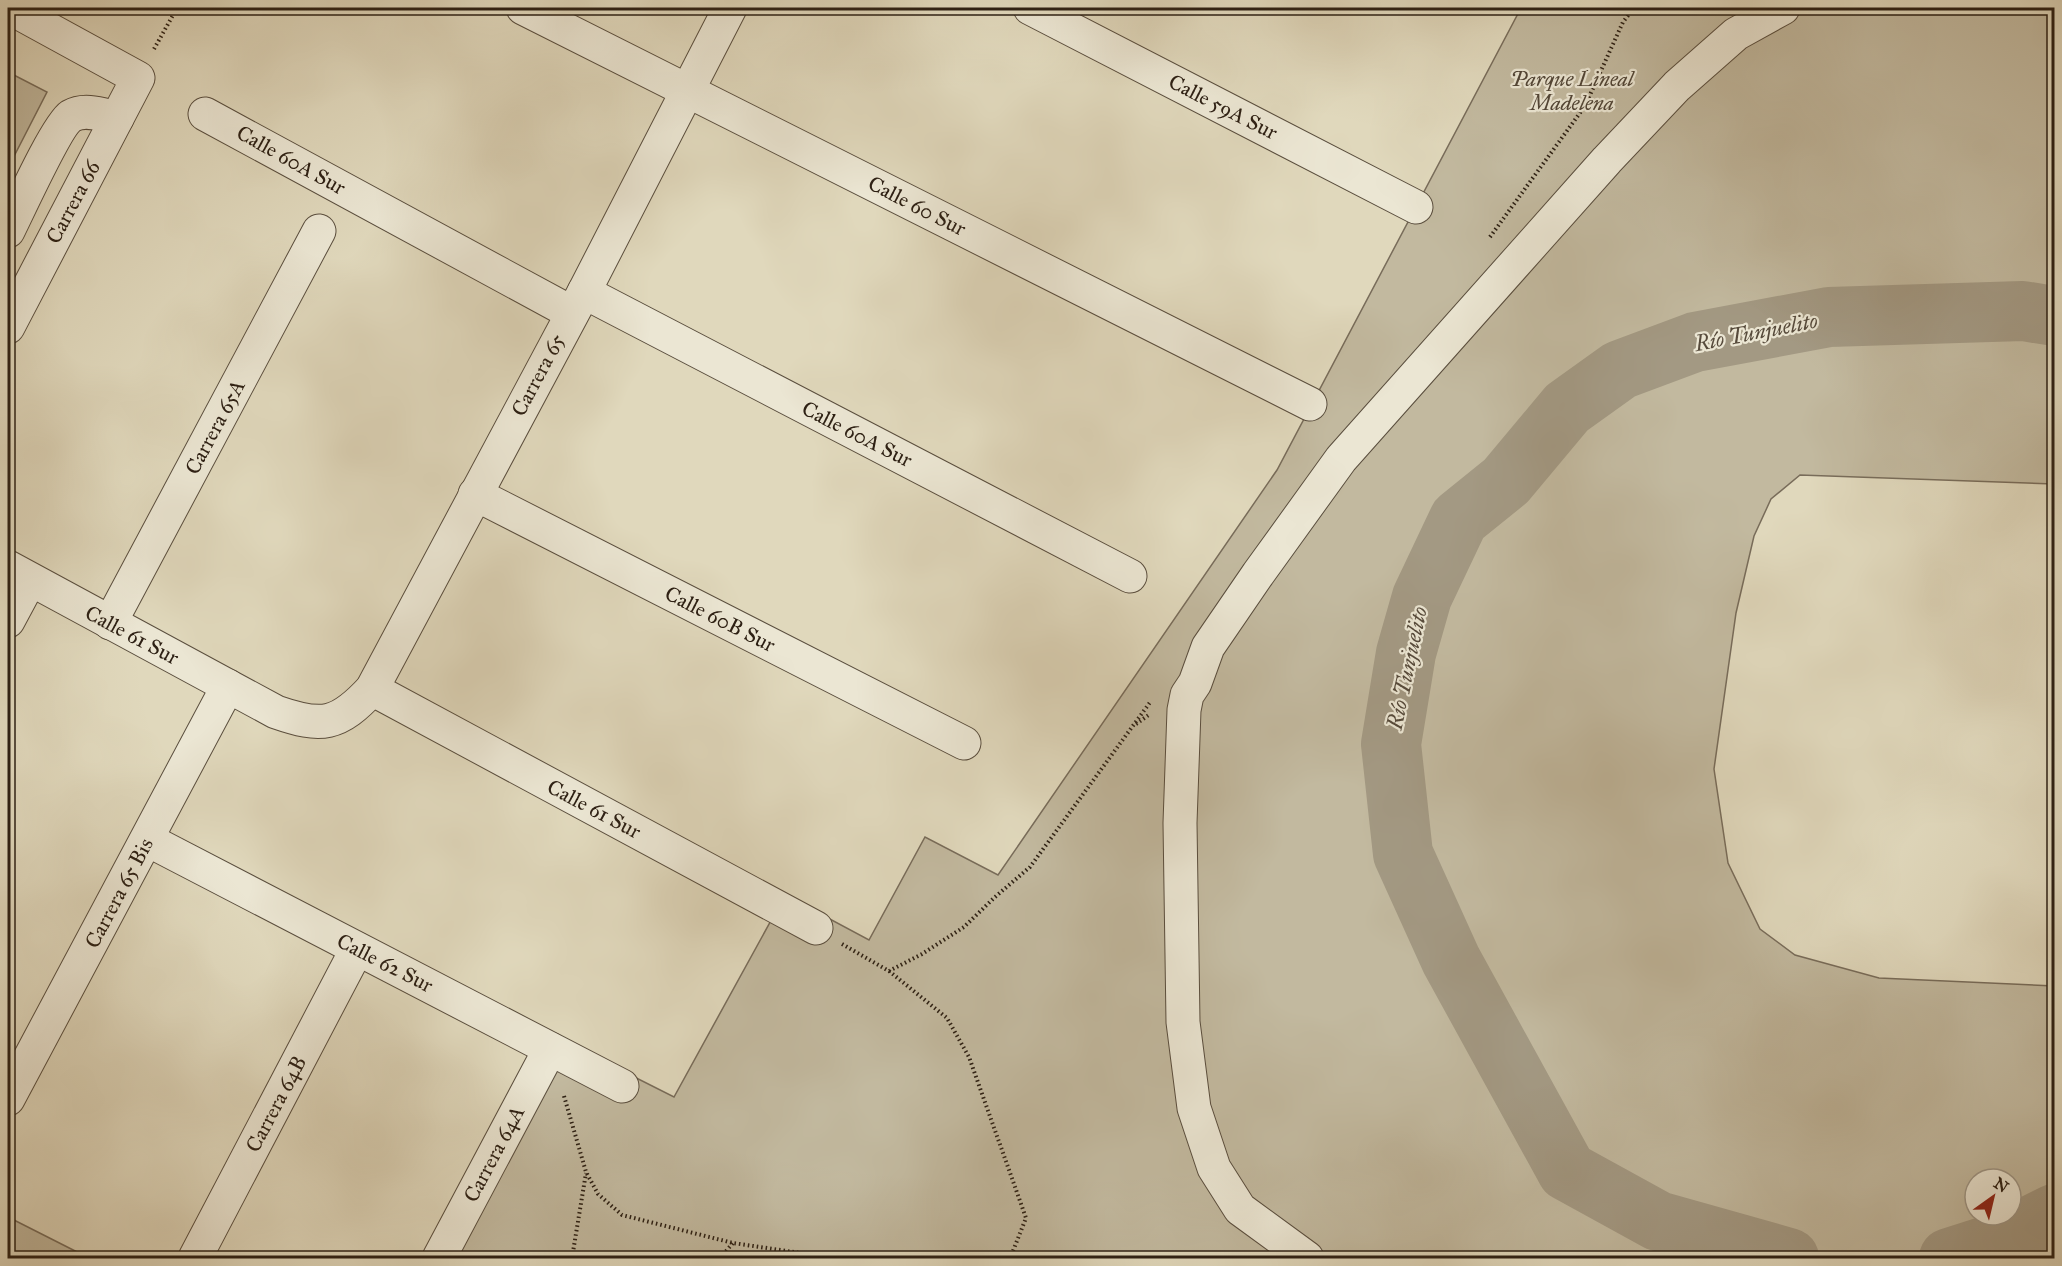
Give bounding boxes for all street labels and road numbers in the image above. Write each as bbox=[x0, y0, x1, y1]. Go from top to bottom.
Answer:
street label: Calle 59A Sur bbox=[1164, 68, 1282, 146]
street label: Calle 60A Sur bbox=[232, 119, 350, 201]
street label: Carrera 66 bbox=[40, 155, 106, 248]
street label: Calle 60 Sur bbox=[864, 170, 970, 242]
street label: Carrera 65 bbox=[506, 329, 571, 421]
street label: Carrera 65A bbox=[179, 375, 251, 479]
street label: Calle 60A Sur bbox=[797, 395, 917, 473]
street label: Calle 60B Sur bbox=[661, 580, 780, 658]
street label: Calle 61 Sur bbox=[81, 599, 183, 671]
street label: Calle 61 Sur bbox=[543, 773, 645, 845]
street label: Carrera 65 Bis bbox=[79, 833, 159, 953]
street label: Calle 62 Sur bbox=[333, 928, 438, 998]
street label: Carrera 64B bbox=[240, 1051, 312, 1157]
street label: Carrera 64A bbox=[458, 1101, 530, 1207]

